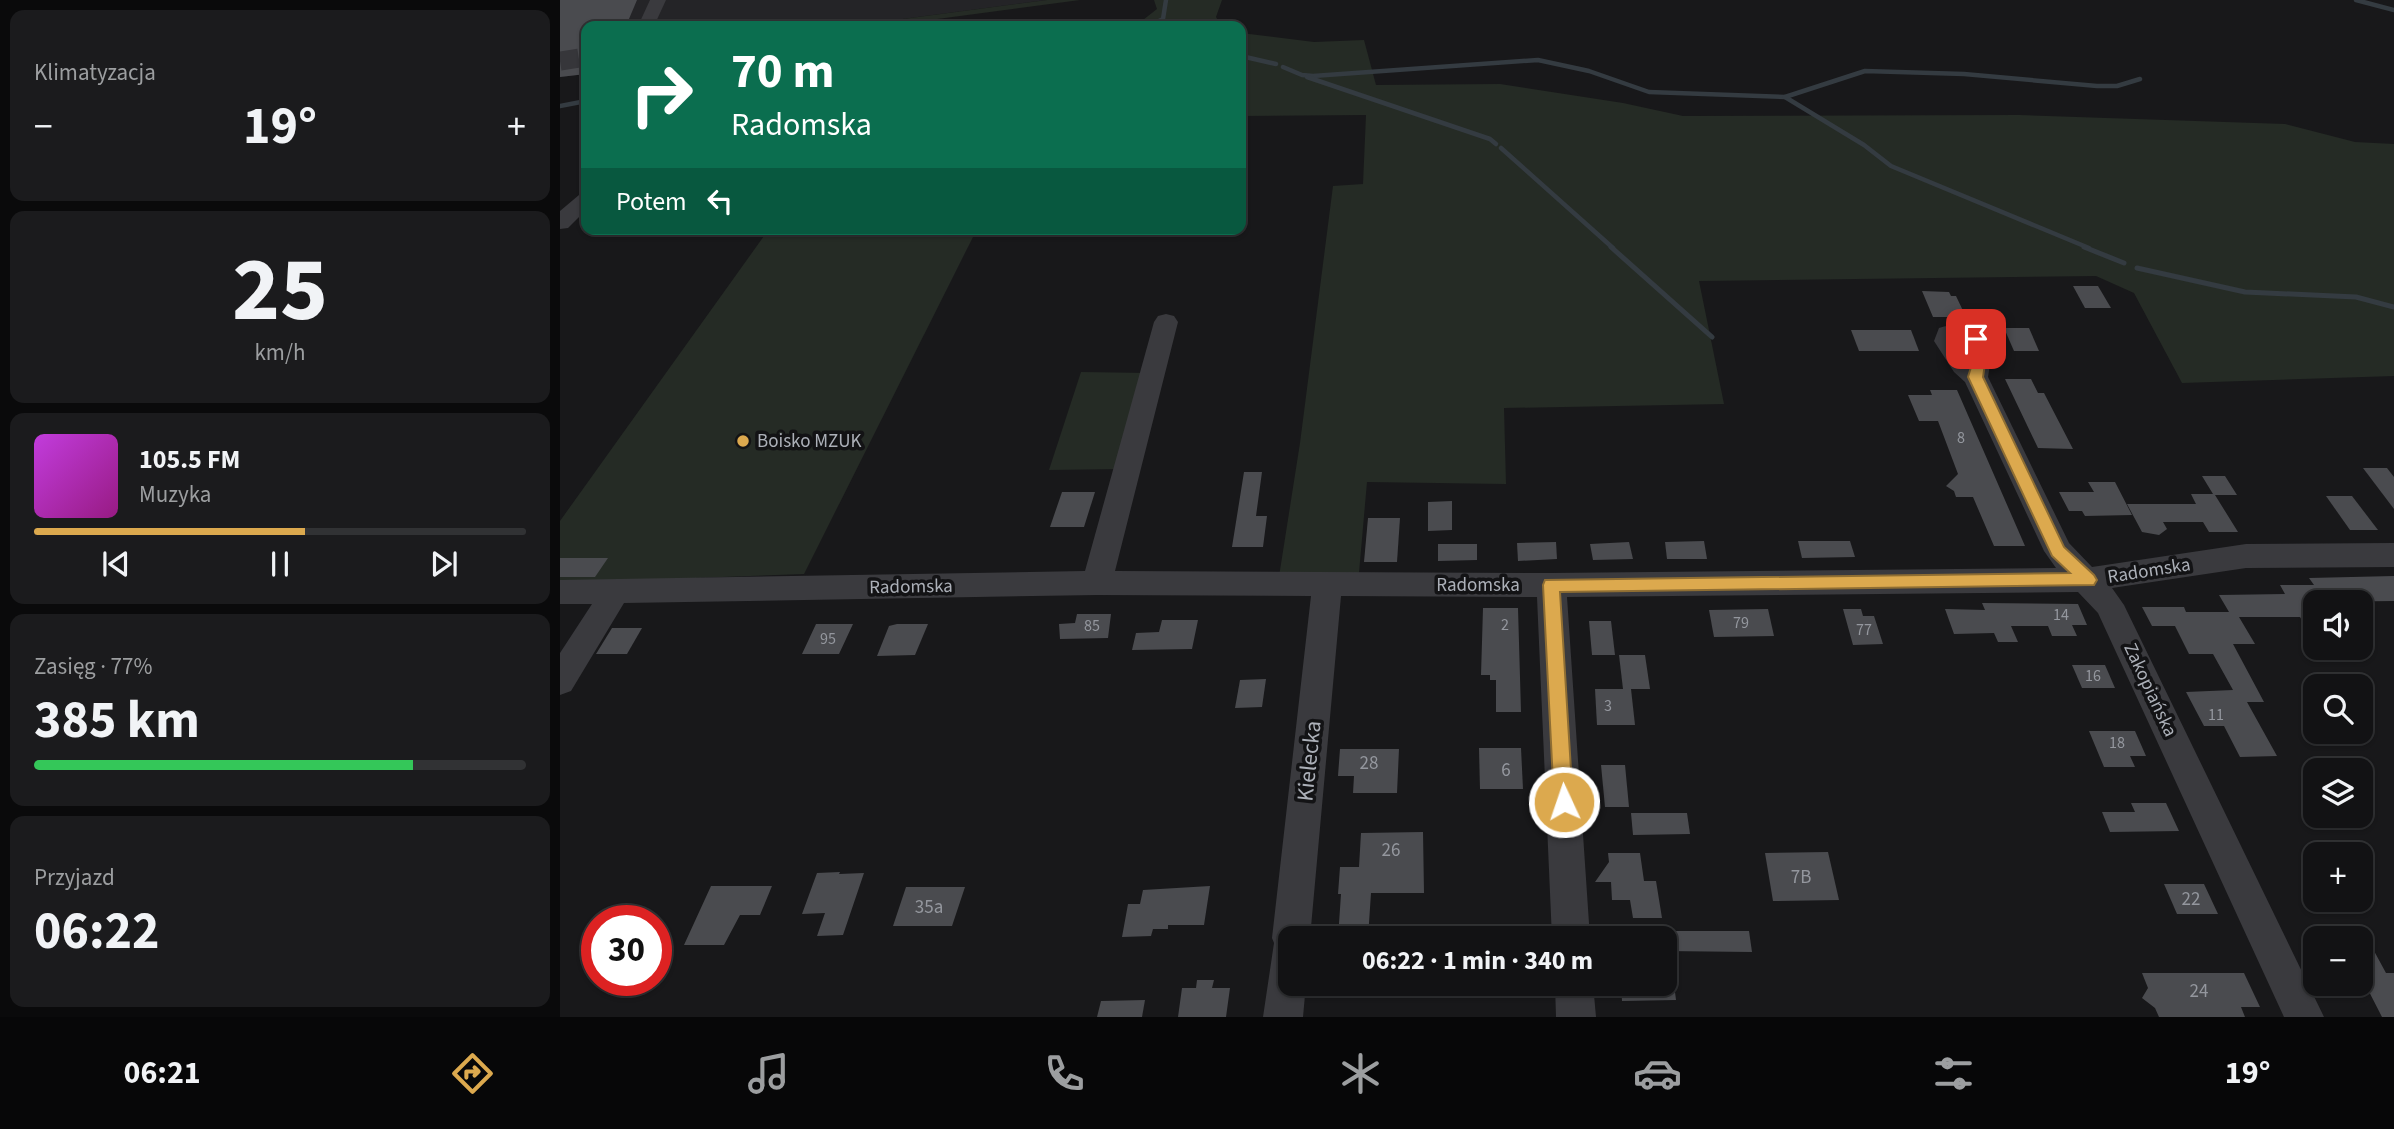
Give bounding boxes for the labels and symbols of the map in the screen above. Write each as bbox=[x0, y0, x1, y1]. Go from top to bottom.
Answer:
pin bbox=[1946, 309, 2006, 369]
house number: 8 bbox=[1957, 427, 1965, 449]
place label: Boisko MZUK bbox=[757, 428, 861, 455]
marker: Boisko MZUK bbox=[735, 433, 751, 449]
street label: Radomska bbox=[2106, 551, 2192, 591]
street label: Radomska bbox=[1436, 572, 1520, 599]
street label: Radomska bbox=[869, 573, 953, 601]
house number: 14 bbox=[2053, 604, 2069, 626]
house number: 79 bbox=[1733, 612, 1749, 634]
house number: 2 bbox=[1501, 614, 1509, 636]
house number: 85 bbox=[1084, 615, 1100, 637]
house number: 77 bbox=[1856, 619, 1872, 641]
house number: 95 bbox=[820, 628, 836, 650]
street label: Zakopiańska bbox=[2116, 639, 2184, 741]
house number: 16 bbox=[2085, 665, 2101, 687]
house number: 3 bbox=[1604, 695, 1612, 717]
house number: 11 bbox=[2208, 704, 2224, 726]
street label: Kielecka bbox=[1288, 719, 1330, 803]
house number: 18 bbox=[2109, 732, 2125, 754]
house number: 28 bbox=[1360, 750, 1378, 777]
house number: 6 bbox=[1501, 757, 1511, 784]
position arrow bbox=[1527, 765, 1601, 839]
house number: 26 bbox=[1382, 837, 1400, 864]
house number: 7B bbox=[1791, 864, 1811, 891]
house number: 22 bbox=[2182, 886, 2200, 913]
house number: 35a bbox=[915, 894, 943, 921]
speed limit sign: 30 bbox=[581, 905, 672, 996]
house number: 24 bbox=[2190, 978, 2208, 1005]

